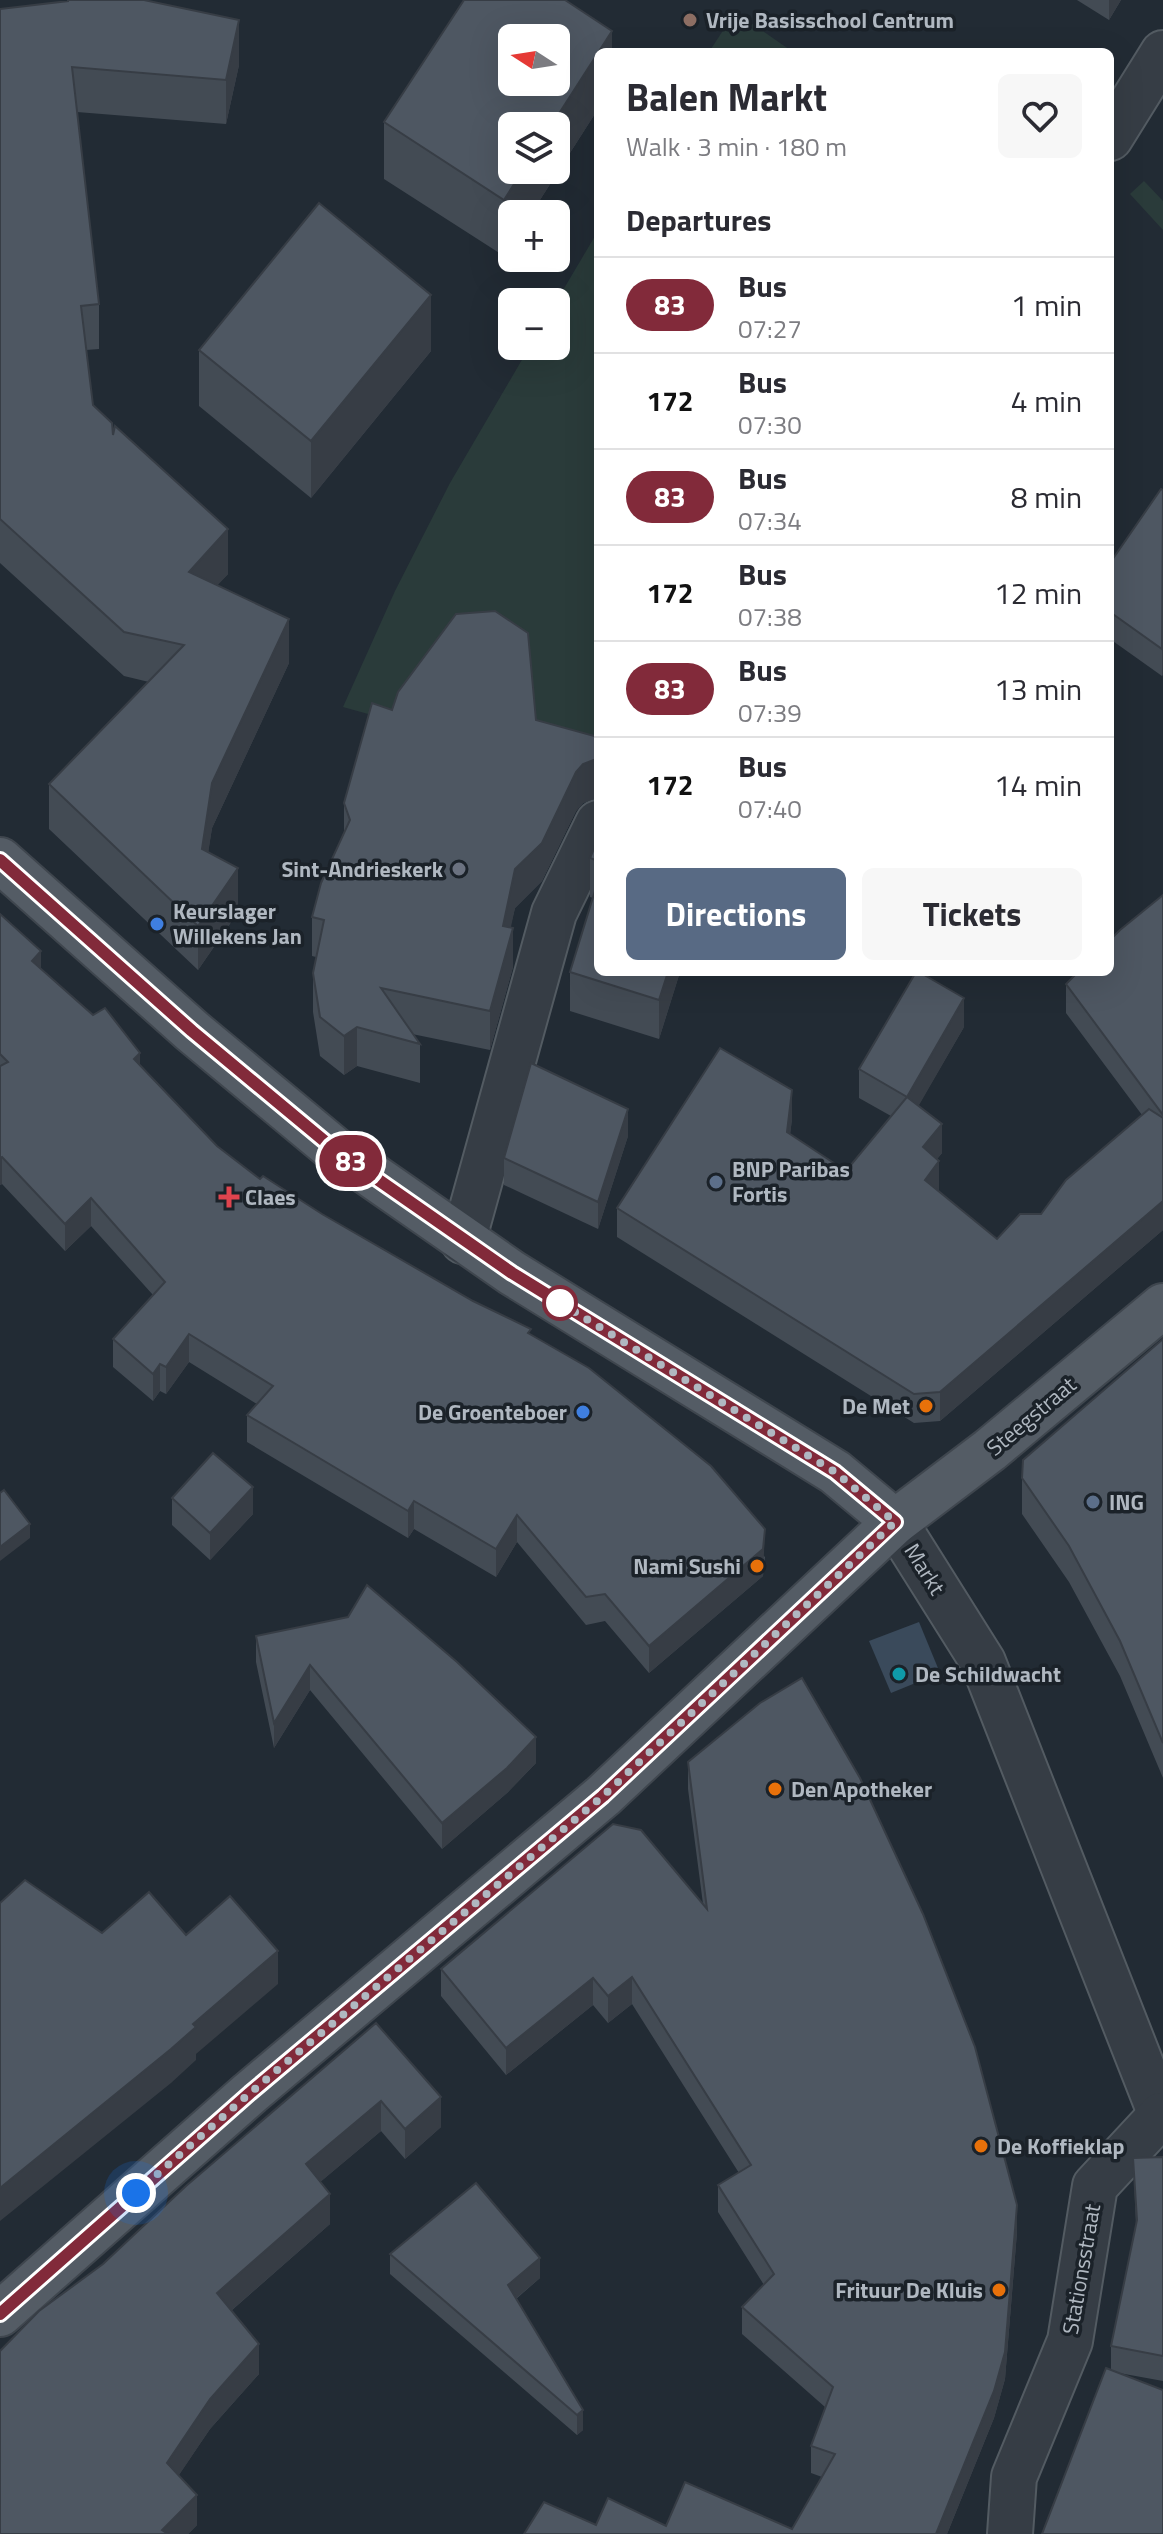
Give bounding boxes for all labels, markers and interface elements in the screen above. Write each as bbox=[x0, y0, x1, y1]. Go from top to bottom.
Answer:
place label: Vrije Basisschool Centrum bbox=[706, 3, 954, 37]
marker: Vrije Basisschool Centrum bbox=[681, 11, 699, 29]
north arrow bbox=[498, 24, 570, 96]
map controls bbox=[498, 24, 570, 360]
text: Balen Markt bbox=[626, 68, 827, 126]
button: heart bbox=[998, 74, 1082, 158]
button: layers bbox=[498, 112, 570, 184]
text: Walk · 3 min · 180 m bbox=[626, 127, 847, 166]
text: Departures bbox=[626, 197, 771, 243]
button: + bbox=[498, 200, 570, 272]
text: Bus bbox=[738, 263, 787, 309]
text: 1 min bbox=[1011, 282, 1082, 328]
text: 83 bbox=[654, 283, 686, 326]
button: − bbox=[498, 288, 570, 360]
text: 07:27 bbox=[738, 309, 802, 348]
text: Bus bbox=[738, 359, 787, 405]
text: 4 min bbox=[1011, 378, 1082, 424]
text: 172 bbox=[646, 379, 694, 422]
text: 07:30 bbox=[738, 405, 802, 444]
text: Bus bbox=[738, 455, 787, 501]
text: 8 min bbox=[1011, 474, 1082, 520]
text: 83 bbox=[654, 475, 686, 518]
text: 07:34 bbox=[738, 501, 802, 540]
text: Bus bbox=[738, 551, 787, 597]
text: 12 min bbox=[994, 570, 1082, 616]
text: 172 bbox=[646, 571, 694, 614]
text: 07:38 bbox=[738, 597, 802, 636]
text: Bus bbox=[738, 647, 787, 693]
text: 13 min bbox=[994, 666, 1082, 712]
text: 83 bbox=[654, 667, 686, 710]
text: 07:39 bbox=[738, 693, 802, 732]
text: Bus bbox=[738, 743, 787, 789]
text: 14 min bbox=[994, 762, 1082, 808]
text: 172 bbox=[646, 763, 694, 806]
text: 07:40 bbox=[738, 789, 802, 828]
place label: Sint-Andrieskerk bbox=[281, 852, 444, 886]
marker: Sint-Andrieskerk bbox=[450, 860, 468, 878]
button: Directions bbox=[626, 868, 846, 960]
button: Tickets bbox=[862, 868, 1082, 960]
place label: Keurslager Willekens Jan bbox=[173, 894, 302, 953]
marker: Keurslager Willekens Jan bbox=[148, 915, 166, 933]
line badge: 83 bbox=[315, 1135, 387, 1187]
text: 83 bbox=[335, 1139, 367, 1182]
place label: BNP Paribas Fortis bbox=[732, 1152, 850, 1211]
marker: BNP Paribas Fortis bbox=[707, 1173, 725, 1191]
place label: Claes bbox=[245, 1180, 296, 1214]
marker: Claes bbox=[220, 1188, 238, 1206]
unlabelled marker bbox=[543, 1286, 577, 1320]
street label: Steegstraat bbox=[979, 1368, 1084, 1464]
place label: De Met bbox=[842, 1389, 910, 1423]
place label: De Groenteboer bbox=[418, 1395, 567, 1429]
marker: De Met bbox=[917, 1397, 935, 1415]
marker: De Groenteboer bbox=[574, 1403, 592, 1421]
place label: ING bbox=[1109, 1485, 1144, 1519]
marker: ING bbox=[1084, 1493, 1102, 1511]
street label: Markt bbox=[896, 1537, 954, 1602]
place label: Nami Sushi bbox=[633, 1549, 741, 1583]
marker: Nami Sushi bbox=[748, 1557, 766, 1575]
place label: De Schildwacht bbox=[915, 1657, 1061, 1691]
marker: De Schildwacht bbox=[890, 1665, 908, 1683]
place label: Den Apotheker bbox=[791, 1772, 932, 1806]
marker: Den Apotheker bbox=[766, 1780, 784, 1798]
place label: De Koffieklap bbox=[997, 2129, 1125, 2163]
marker: De Koffieklap bbox=[972, 2137, 990, 2155]
your location bbox=[116, 2173, 156, 2213]
street label: Stationsstraat bbox=[1053, 2201, 1109, 2337]
place label: Frituur De Kluis bbox=[835, 2273, 983, 2307]
marker: Frituur De Kluis bbox=[990, 2281, 1008, 2299]

